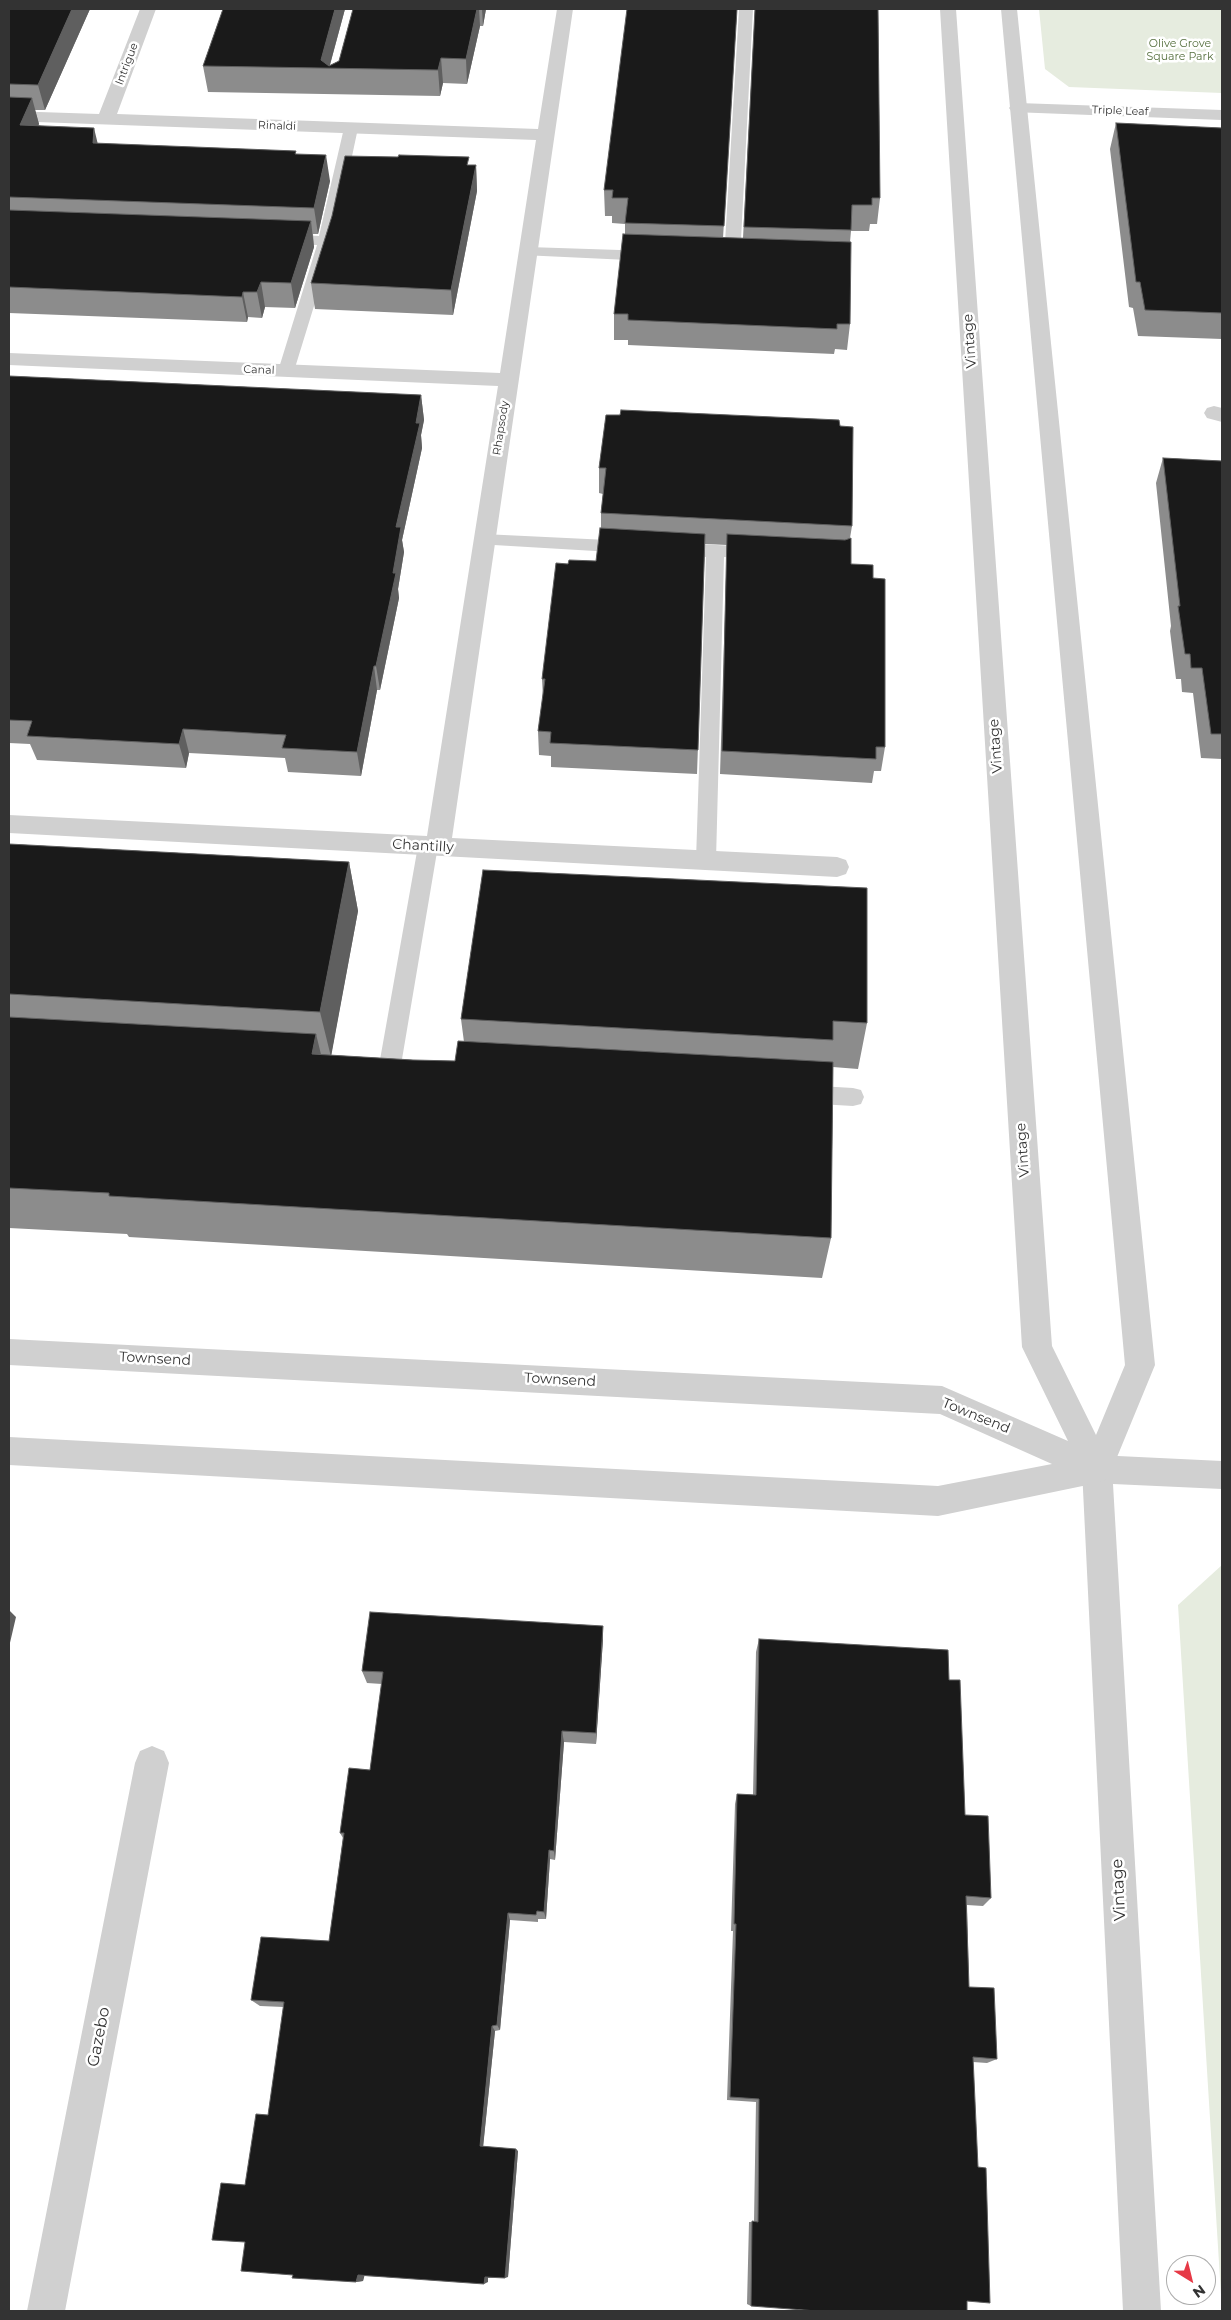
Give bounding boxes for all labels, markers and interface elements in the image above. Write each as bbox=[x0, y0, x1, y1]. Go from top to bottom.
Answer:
park label: Olive Grove Square Park bbox=[1146, 37, 1214, 63]
street label: Intrigue bbox=[113, 41, 141, 87]
street label: Triple Leaf bbox=[1092, 103, 1148, 119]
street label: Rinaldi bbox=[258, 119, 296, 133]
street label: Vintage bbox=[960, 313, 980, 369]
street label: Canal bbox=[243, 363, 275, 377]
street label: Rhapsody bbox=[490, 400, 512, 456]
street label: Vintage bbox=[986, 718, 1006, 774]
street label: Chantilly bbox=[392, 836, 454, 856]
street label: Vintage bbox=[1013, 1122, 1033, 1178]
street label: Townsend bbox=[119, 1349, 191, 1369]
street label: Townsend bbox=[524, 1370, 596, 1390]
street label: Townsend bbox=[940, 1395, 1012, 1437]
street label: Vintage bbox=[1108, 1858, 1130, 1922]
street label: Gazebo bbox=[84, 2006, 114, 2068]
north arrow bbox=[1166, 2255, 1216, 2305]
text: N bbox=[1189, 2281, 1209, 2302]

